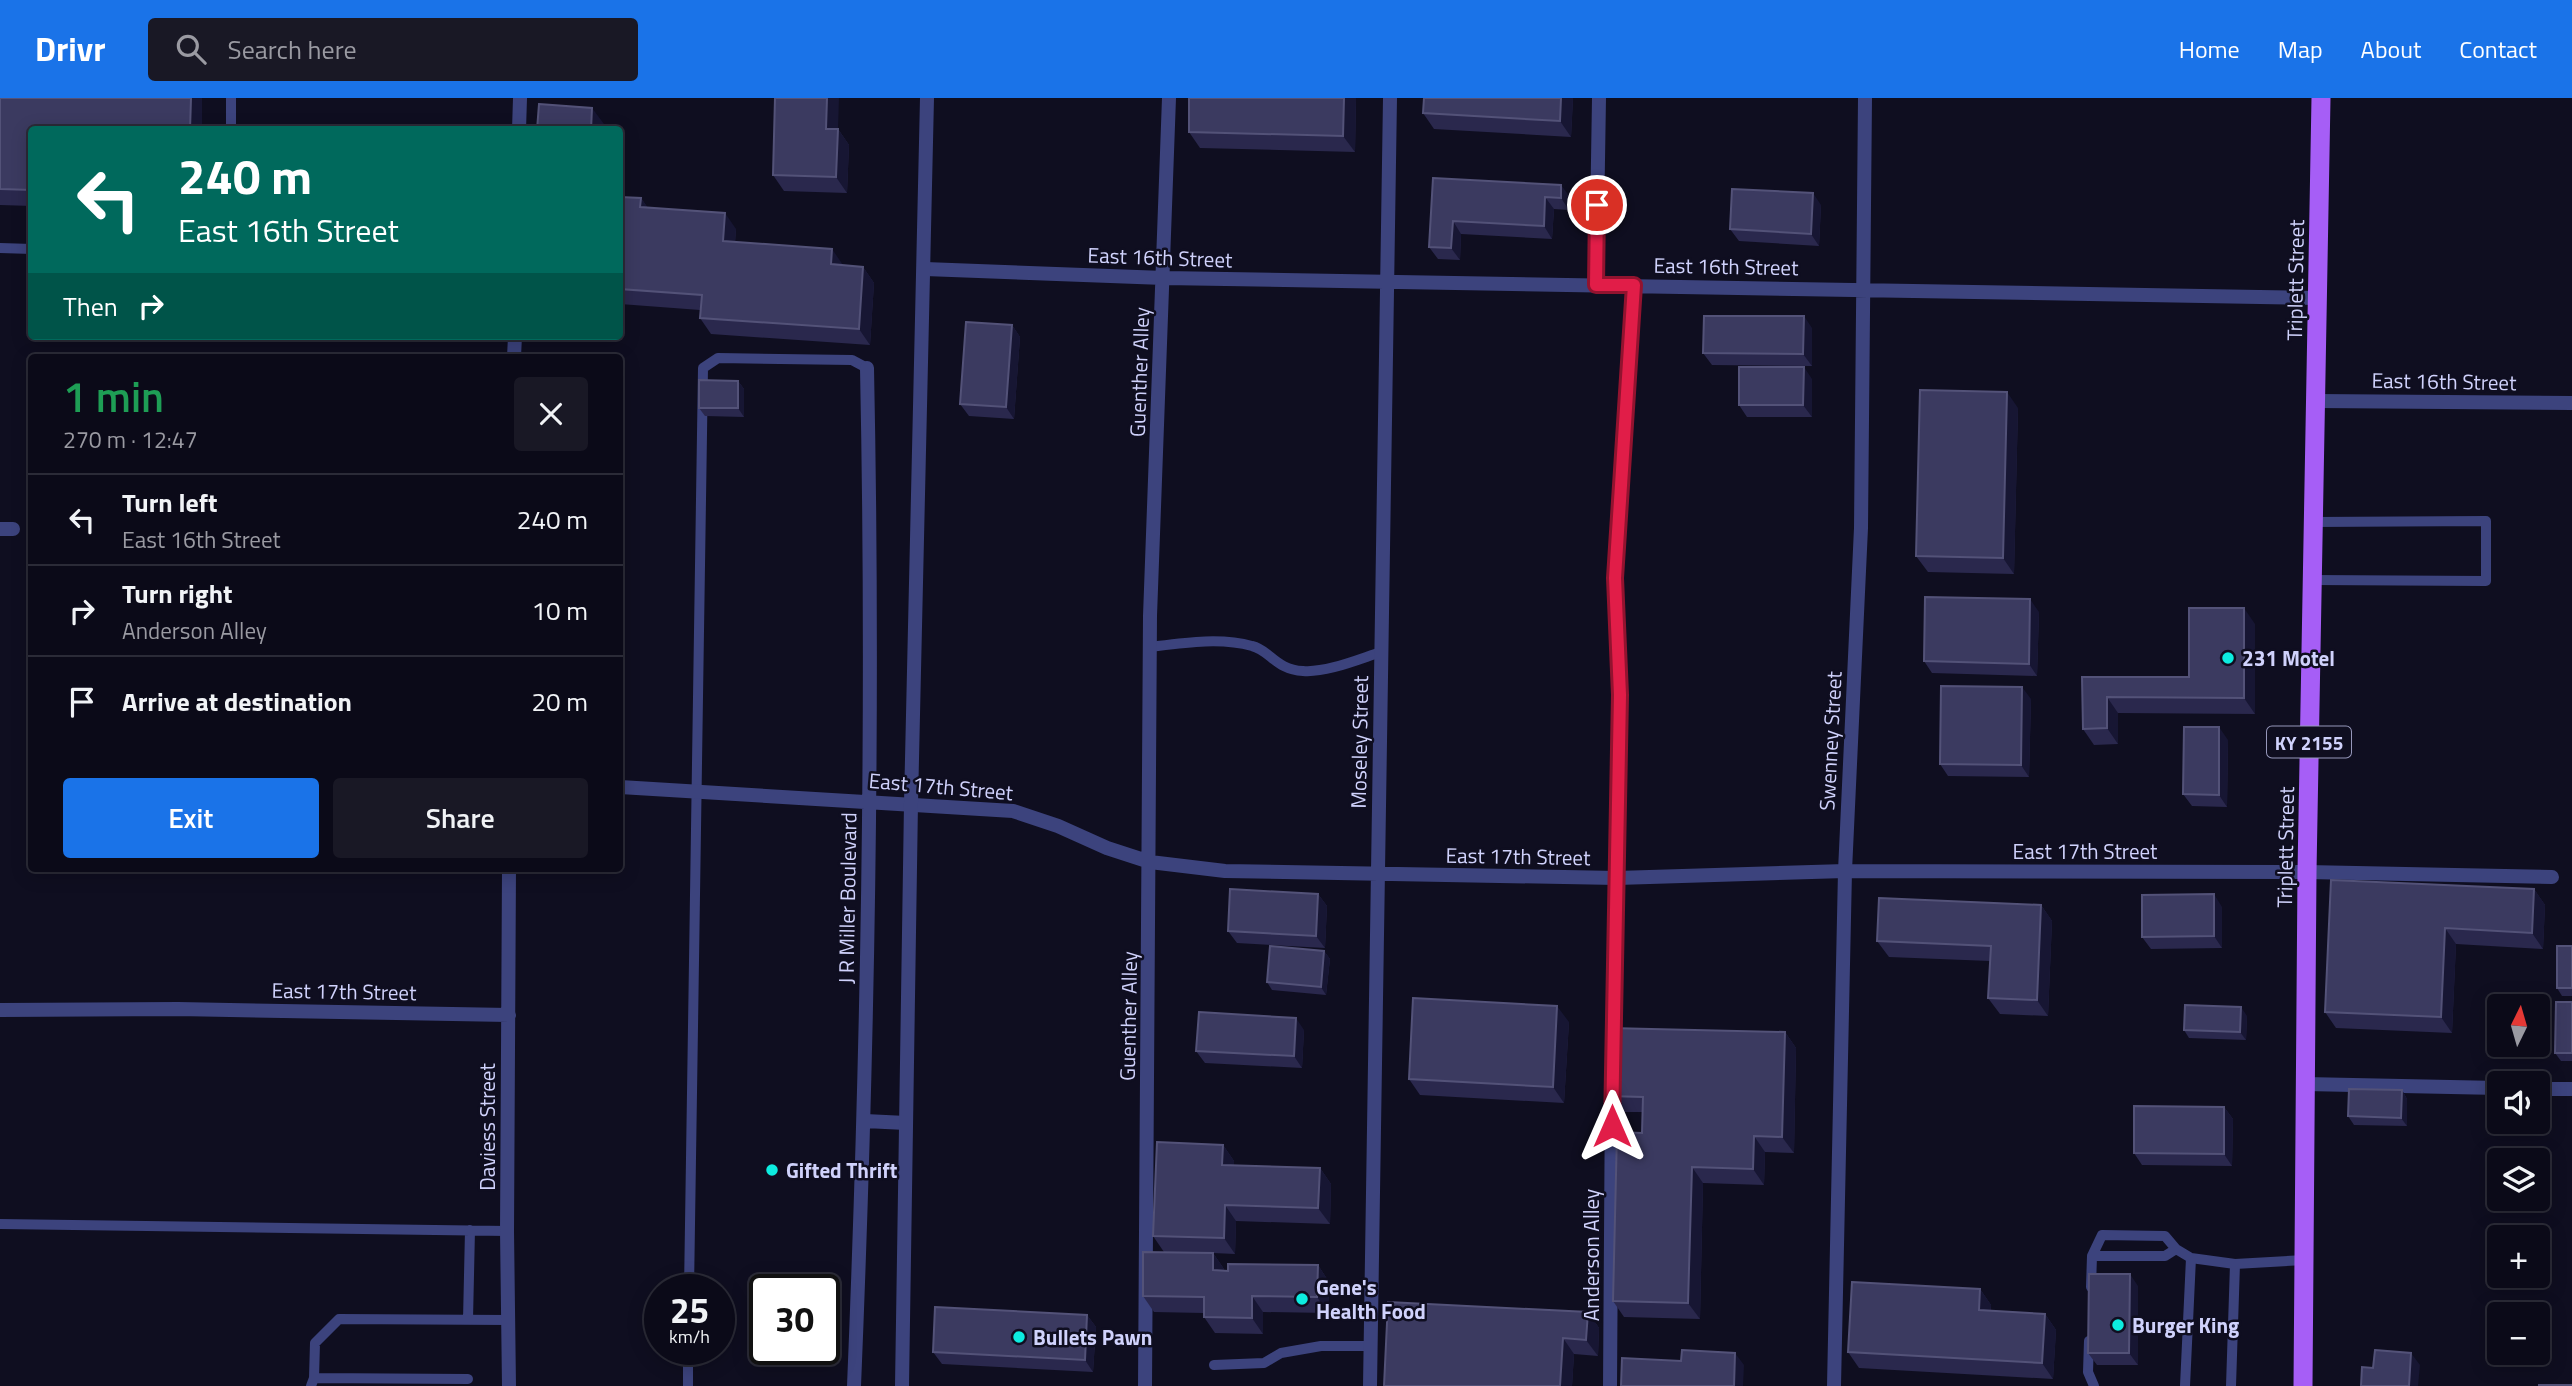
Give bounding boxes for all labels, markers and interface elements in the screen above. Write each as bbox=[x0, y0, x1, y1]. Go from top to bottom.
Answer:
search box bbox=[148, 18, 638, 81]
text: Drivr bbox=[35, 24, 106, 74]
icon: search bbox=[172, 30, 210, 68]
text: Search here bbox=[228, 30, 357, 69]
text: Home bbox=[2179, 31, 2240, 67]
text: Map bbox=[2278, 31, 2323, 67]
text: About bbox=[2361, 31, 2421, 67]
text: Contact bbox=[2459, 31, 2537, 67]
text: 240 m bbox=[178, 138, 312, 213]
icon: left bbox=[63, 154, 154, 245]
pin bbox=[1567, 175, 1627, 235]
icon: arrive bbox=[1578, 186, 1616, 224]
text: East 16th Street bbox=[178, 206, 399, 254]
street label: Triplett Street bbox=[2278, 219, 2312, 341]
street label: East 16th Street bbox=[1087, 238, 1234, 276]
street label: East 16th Street bbox=[1653, 249, 1799, 283]
text: Then bbox=[63, 287, 118, 326]
icon: right bbox=[132, 287, 170, 325]
street label: Guenther Alley bbox=[1121, 307, 1157, 437]
text: 1 min bbox=[63, 364, 164, 428]
street label: East 16th Street bbox=[2371, 364, 2517, 398]
button: close bbox=[514, 377, 588, 451]
text: 270 m · 12:47 bbox=[63, 422, 198, 457]
text: Turn left bbox=[122, 483, 217, 522]
text: 240 m bbox=[517, 500, 588, 539]
icon: left bbox=[63, 501, 101, 539]
text: East 16th Street bbox=[122, 522, 281, 557]
text: Turn right bbox=[122, 574, 233, 613]
text: 10 m bbox=[531, 591, 588, 630]
icon: right bbox=[63, 592, 101, 630]
text: Anderson Alley bbox=[122, 613, 267, 648]
place label: 231 Motel bbox=[2242, 642, 2335, 674]
marker: 231 Motel bbox=[2220, 650, 2236, 666]
street label: Swenney Street bbox=[1810, 670, 1850, 812]
street label: Moseley Street bbox=[1342, 675, 1376, 809]
text: Arrive at destination bbox=[122, 682, 352, 721]
text: 20 m bbox=[531, 682, 588, 721]
icon: arrive bbox=[63, 683, 101, 721]
road number: KY 2155 bbox=[2267, 726, 2351, 758]
street label: East 17th Street bbox=[867, 764, 1015, 808]
button: Exit bbox=[63, 778, 319, 858]
button: Share bbox=[333, 778, 588, 858]
street label: Triplett Street bbox=[2268, 786, 2302, 908]
street label: J R Miller Boulevard bbox=[830, 812, 864, 984]
street label: East 17th Street bbox=[2013, 835, 2158, 867]
street label: East 17th Street bbox=[1445, 839, 1591, 873]
street label: Guenther Alley bbox=[1111, 951, 1145, 1081]
street label: East 17th Street bbox=[271, 974, 417, 1008]
north arrow bbox=[2487, 994, 2550, 1057]
map controls bbox=[2487, 994, 2550, 1365]
street label: Daviess Street bbox=[471, 1063, 503, 1191]
button: sound bbox=[2487, 1071, 2550, 1134]
position arrow bbox=[1575, 1089, 1649, 1163]
button: layers bbox=[2487, 1148, 2550, 1211]
place label: Gifted Thrift bbox=[786, 1154, 898, 1186]
marker: Gifted Thrift bbox=[764, 1162, 780, 1178]
street label: Anderson Alley bbox=[1575, 1189, 1607, 1321]
button: + bbox=[2487, 1225, 2550, 1288]
place label: Gene's Health Food bbox=[1316, 1271, 1426, 1327]
speed limit sign: 30 bbox=[749, 1274, 840, 1365]
text: 25 bbox=[670, 1283, 709, 1337]
marker: Gene's Health Food bbox=[1294, 1291, 1310, 1307]
button: − bbox=[2487, 1302, 2550, 1365]
place label: Burger King bbox=[2132, 1309, 2239, 1341]
marker: Burger King bbox=[2110, 1317, 2126, 1333]
place label: Bullets Pawn bbox=[1033, 1321, 1152, 1353]
text: km/h bbox=[669, 1323, 710, 1350]
marker: Bullets Pawn bbox=[1011, 1329, 1027, 1345]

